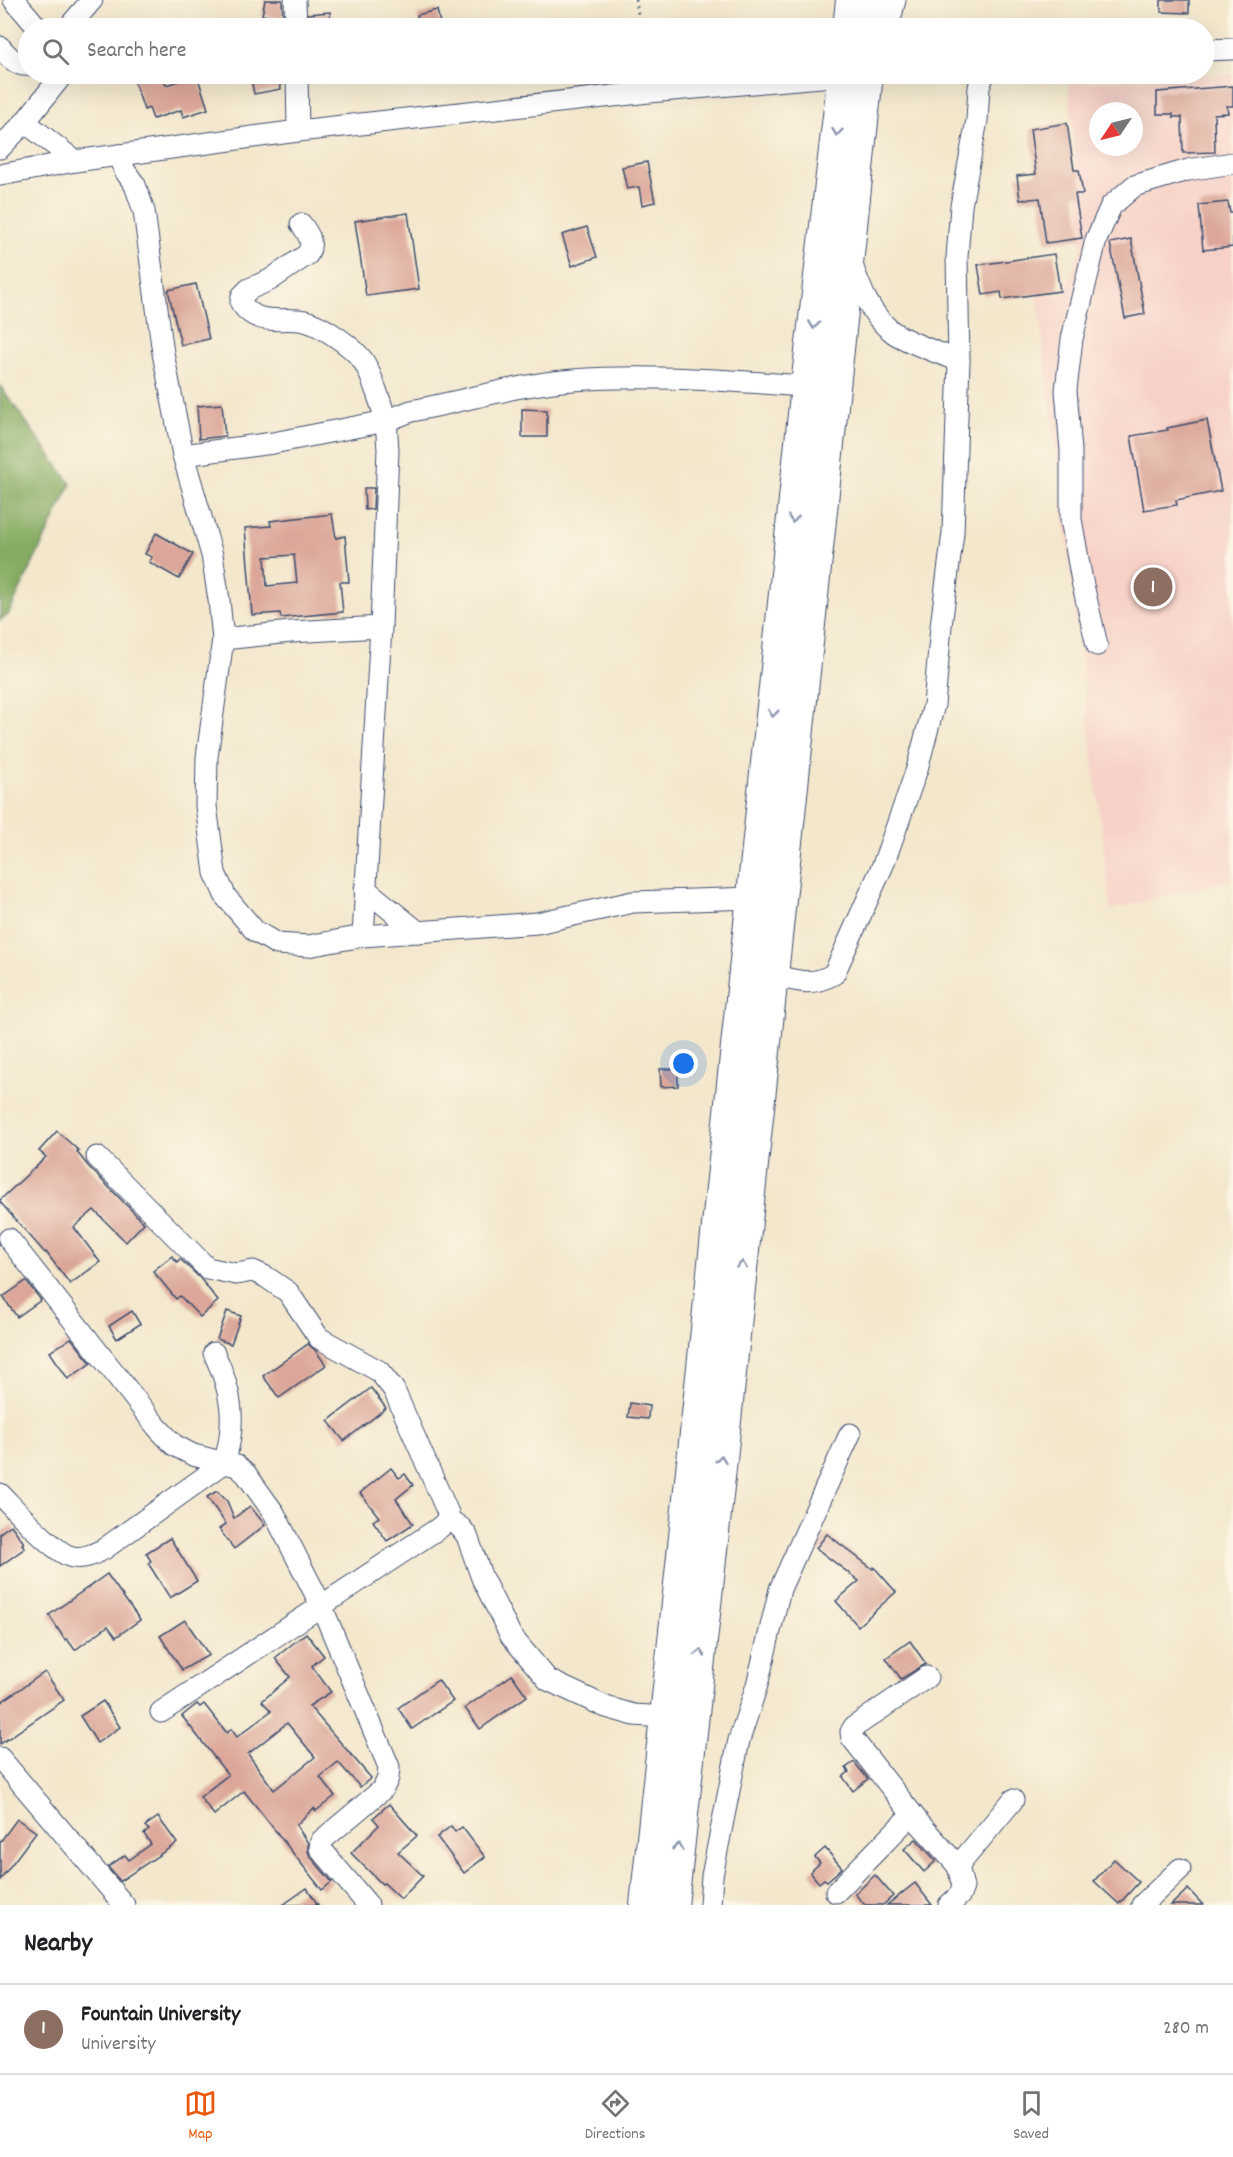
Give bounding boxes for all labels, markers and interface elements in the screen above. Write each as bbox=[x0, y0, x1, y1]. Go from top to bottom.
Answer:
search box bbox=[18, 18, 1215, 84]
icon: search bbox=[39, 35, 72, 68]
text: Search here bbox=[87, 36, 186, 67]
north arrow bbox=[1089, 102, 1143, 156]
one-way arrow bbox=[831, 127, 844, 136]
one-way arrow bbox=[808, 321, 821, 330]
one-way arrow bbox=[787, 515, 800, 524]
pin: 1 bbox=[1134, 564, 1172, 610]
one-way arrow bbox=[767, 709, 780, 718]
your location bbox=[669, 1049, 698, 1078]
one-way arrow bbox=[735, 1261, 748, 1270]
one-way arrow bbox=[714, 1455, 727, 1464]
one-way arrow bbox=[693, 1648, 706, 1658]
one-way arrow bbox=[672, 1842, 684, 1851]
text: Nearby bbox=[24, 1926, 92, 1963]
text: Fountain University bbox=[81, 2000, 240, 2031]
text: 1 bbox=[41, 2015, 46, 2043]
text: 280 m bbox=[1163, 2015, 1209, 2043]
text: University bbox=[81, 2031, 156, 2059]
tab: Map bbox=[184, 2087, 217, 2146]
tab: Directions bbox=[585, 2087, 645, 2146]
tab: Saved bbox=[1013, 2087, 1049, 2146]

